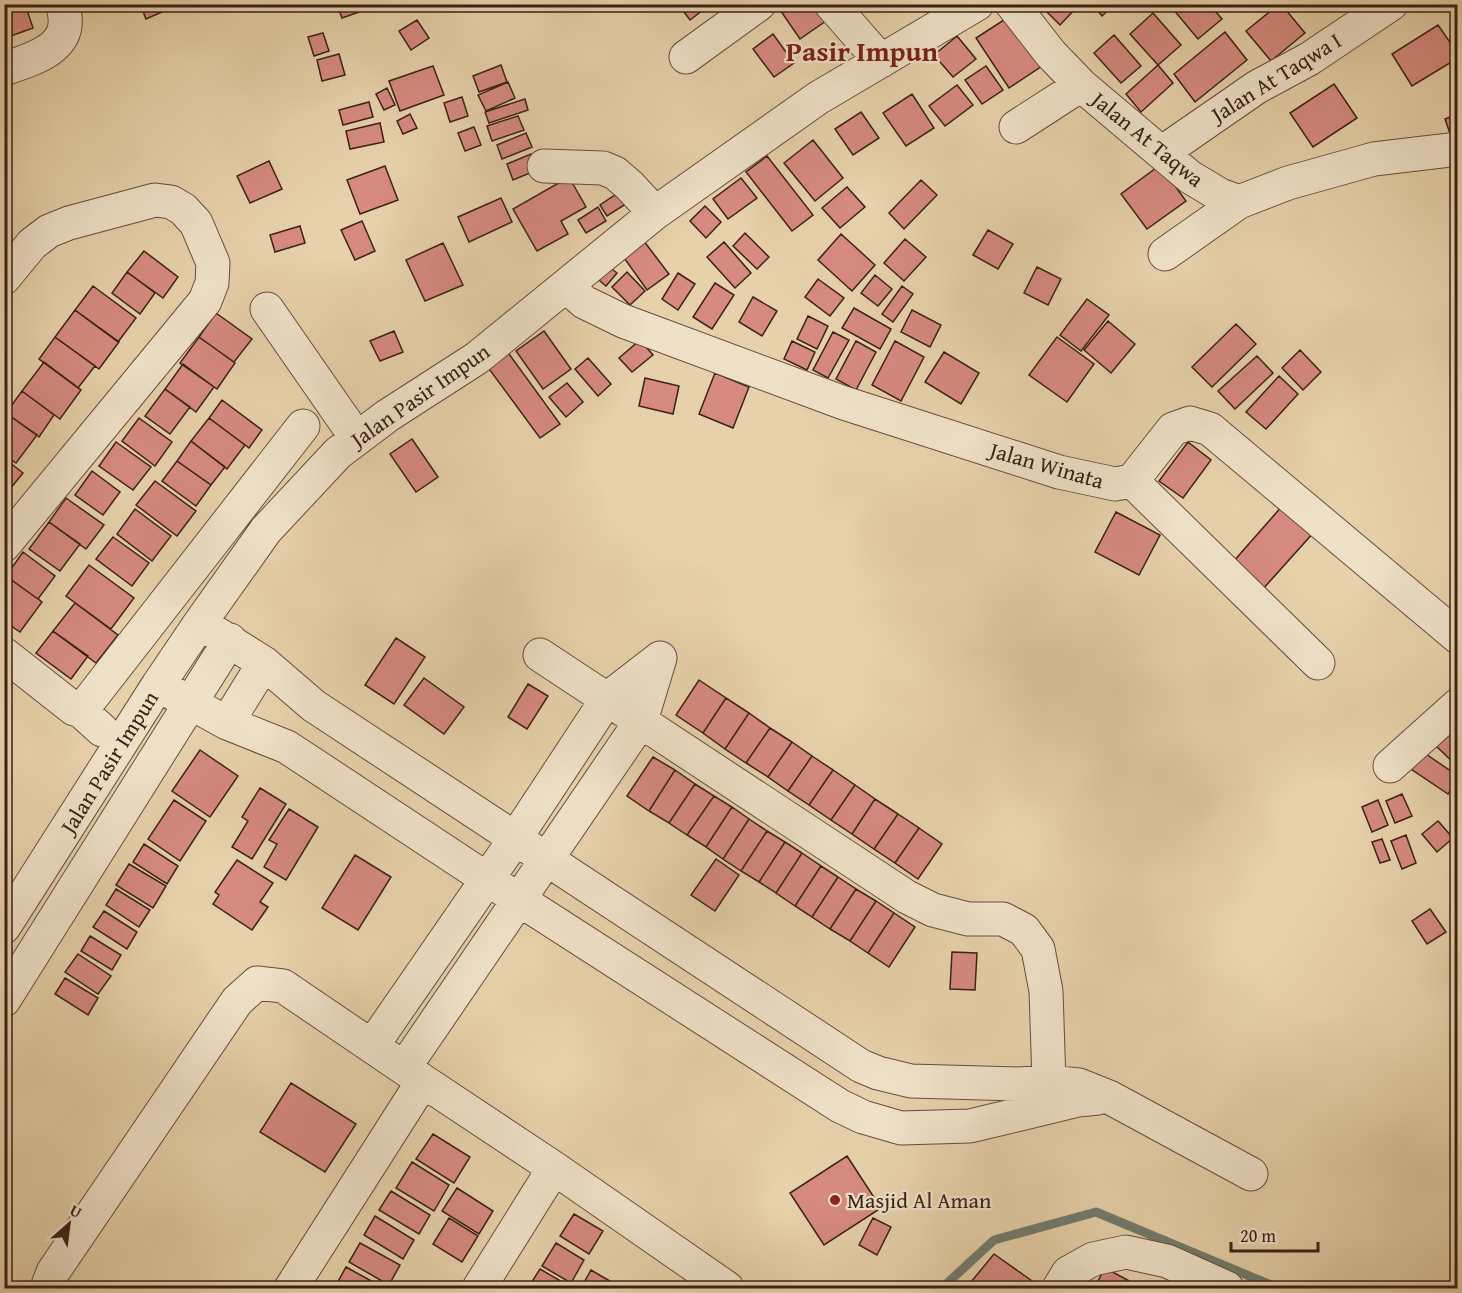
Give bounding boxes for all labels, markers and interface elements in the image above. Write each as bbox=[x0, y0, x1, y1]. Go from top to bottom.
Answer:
street label: Jalan At Taqwa I bbox=[1202, 24, 1347, 131]
district label: Pasir Impun bbox=[786, 30, 939, 71]
street label: Jalan At Taqwa bbox=[1083, 82, 1211, 195]
street label: Jalan Pasir Impun bbox=[342, 335, 496, 457]
street label: Jalan Winata bbox=[984, 433, 1108, 497]
street label: Jalan Pasir Impun bbox=[51, 684, 166, 842]
place label: Masjid Al Aman bbox=[847, 1184, 992, 1216]
marker: Masjid Al Aman bbox=[828, 1193, 842, 1207]
north arrow bbox=[39, 1194, 99, 1254]
text: U bbox=[66, 1198, 87, 1224]
scale bar bbox=[1231, 1215, 1318, 1253]
text: 20 m bbox=[1240, 1222, 1276, 1249]

